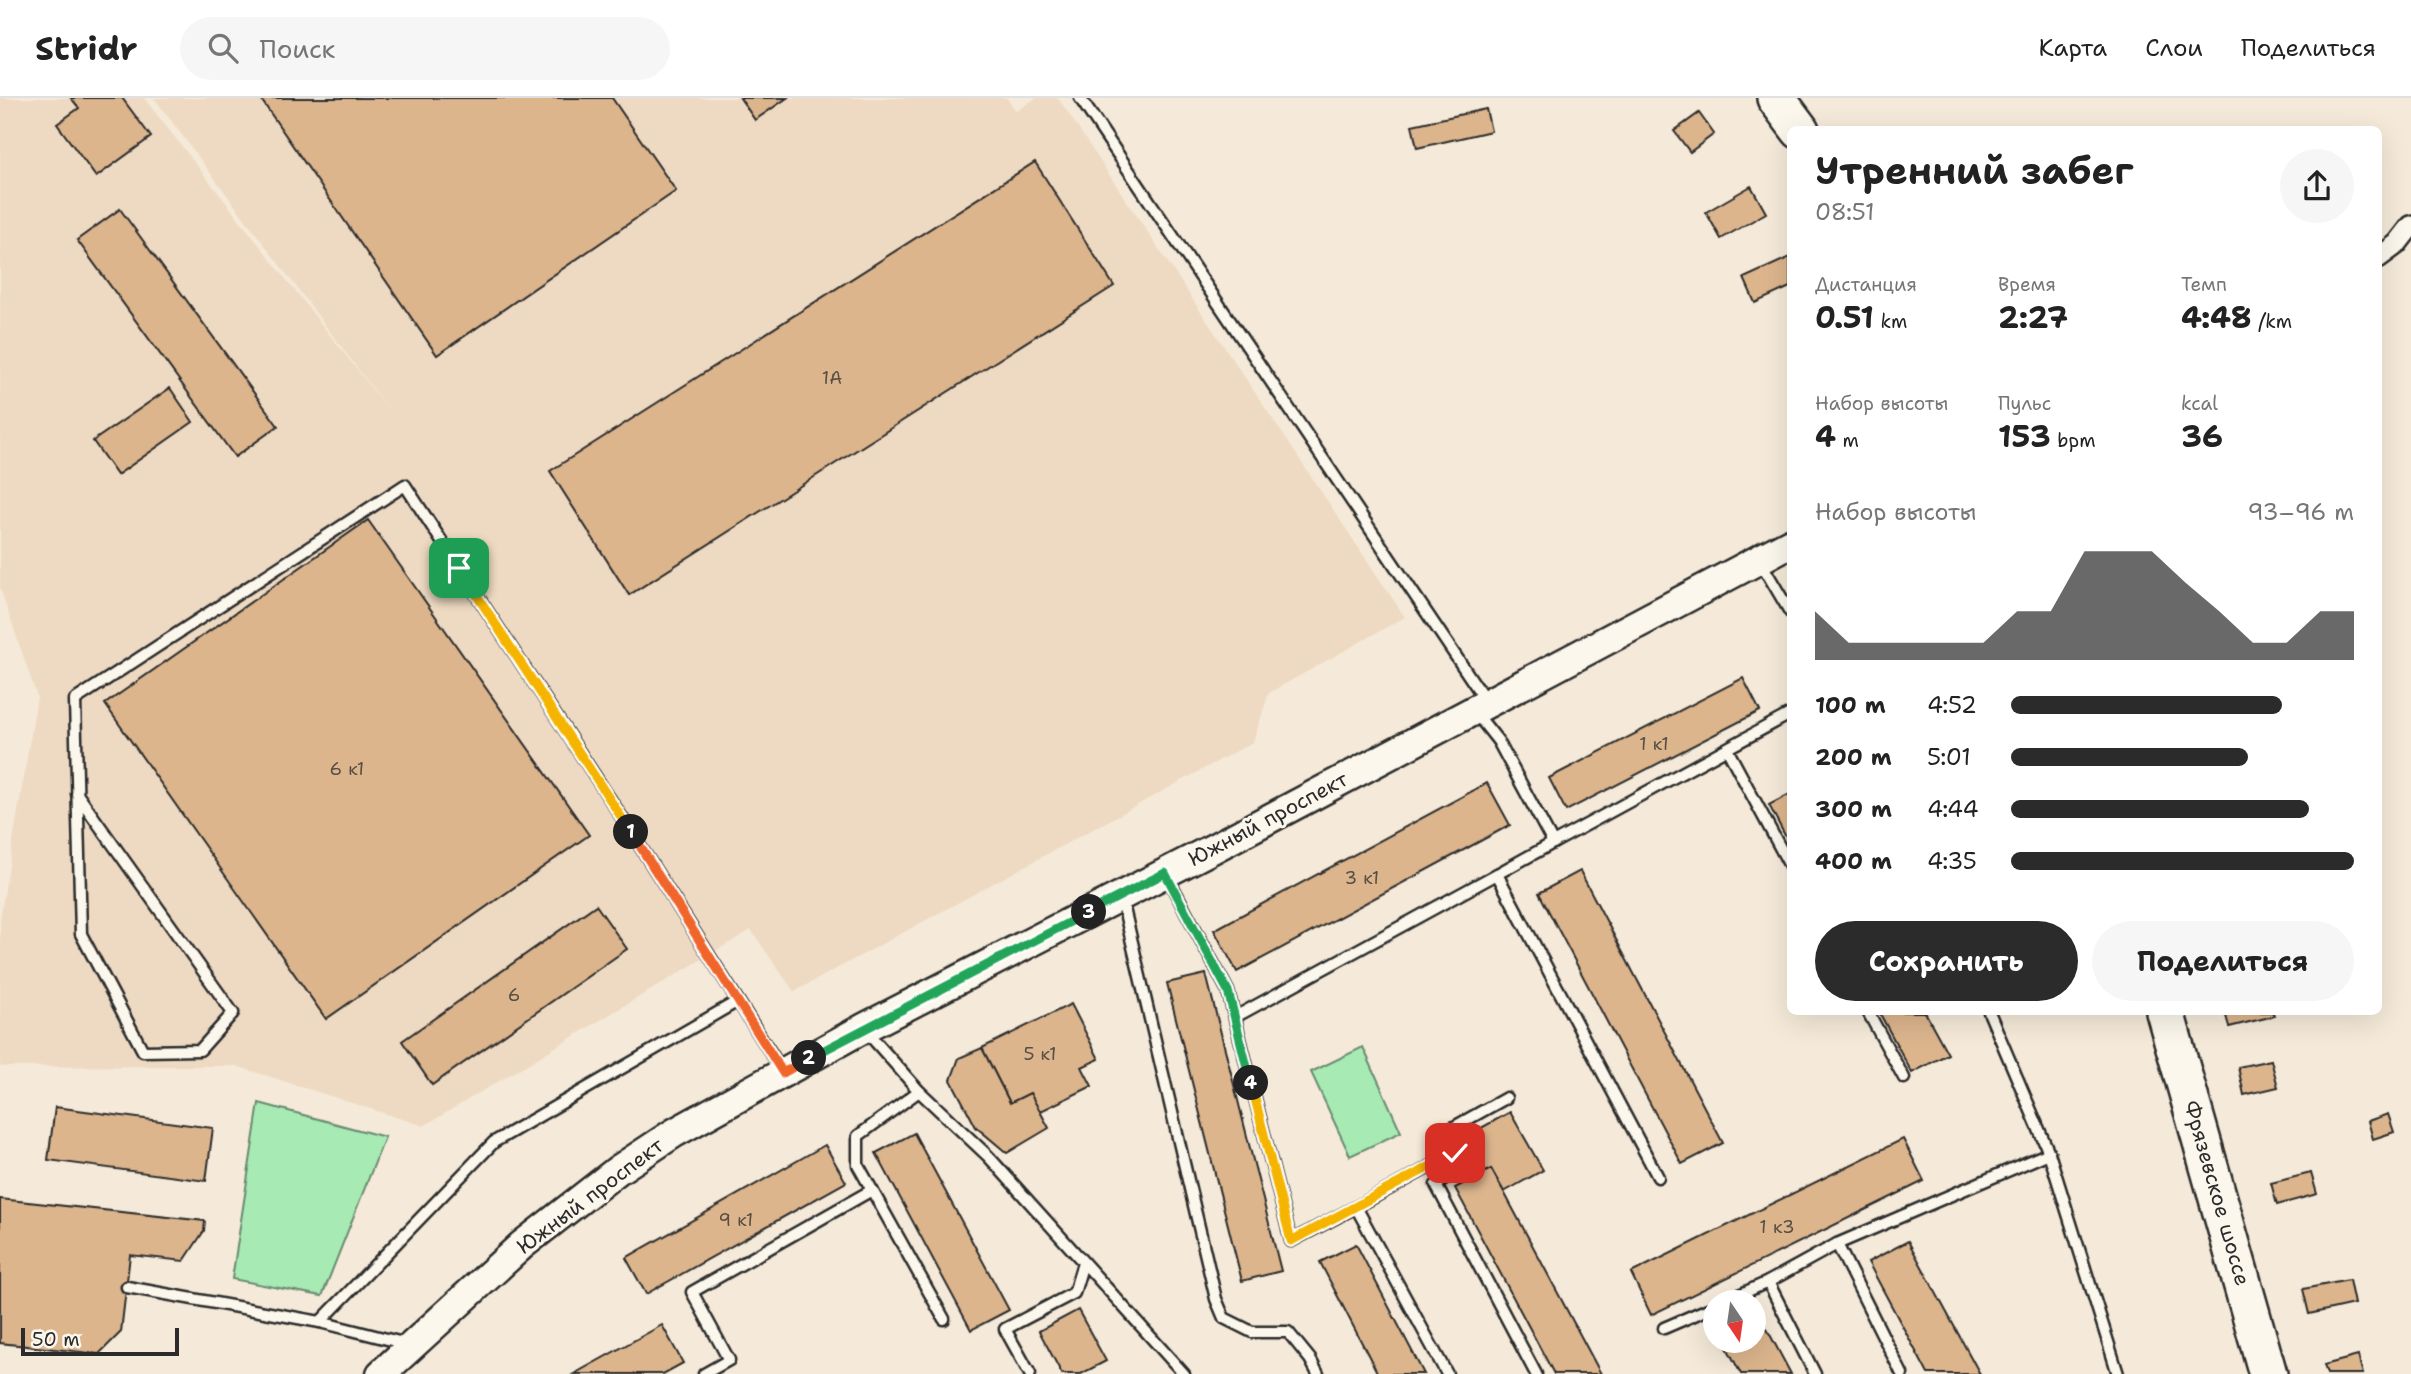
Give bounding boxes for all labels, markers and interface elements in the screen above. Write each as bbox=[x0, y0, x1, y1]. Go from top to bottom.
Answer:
search box bbox=[180, 17, 670, 80]
text: Stridr bbox=[35, 26, 138, 71]
icon: search bbox=[204, 29, 242, 67]
text: Поиск bbox=[260, 31, 335, 66]
text: Карта bbox=[2039, 32, 2107, 64]
text: Слои bbox=[2145, 32, 2203, 64]
text: Поделиться bbox=[2241, 32, 2376, 64]
text: Утренний забег bbox=[1815, 145, 2133, 196]
button: share bbox=[2280, 149, 2354, 223]
text: 08:51 bbox=[1815, 197, 1874, 227]
text: Дистанция bbox=[1815, 272, 1917, 297]
text: Время bbox=[1998, 272, 2056, 297]
text: Темп bbox=[2181, 272, 2227, 297]
text: 0.51 bbox=[1815, 297, 1874, 338]
text: 2:27 bbox=[1998, 297, 2068, 338]
text: 4:48 bbox=[2181, 297, 2252, 338]
text: km bbox=[1874, 309, 1907, 334]
text: /km bbox=[2252, 309, 2292, 334]
house number: 1А bbox=[822, 366, 842, 390]
text: Набор высоты bbox=[1815, 391, 1948, 416]
text: Пульс bbox=[1998, 391, 2051, 416]
text: kcal bbox=[2181, 391, 2218, 416]
text: 4 bbox=[1815, 416, 1836, 457]
text: 153 bbox=[1998, 416, 2051, 457]
text: 36 bbox=[2181, 416, 2223, 457]
text: m bbox=[1836, 428, 1859, 453]
text: bpm bbox=[2051, 428, 2096, 453]
text: Набор высоты bbox=[1815, 497, 1976, 527]
text: 93–96 m bbox=[2248, 497, 2354, 527]
pin bbox=[429, 538, 489, 598]
icon: arrive bbox=[440, 549, 478, 587]
text: 100 m bbox=[1815, 690, 1886, 720]
text: 4:52 bbox=[1927, 690, 1977, 720]
house number: 1 к1 bbox=[1639, 732, 1669, 756]
text: 200 m bbox=[1815, 742, 1892, 772]
text: 5:01 bbox=[1927, 742, 1971, 772]
house number: 6 к1 bbox=[330, 757, 364, 781]
street label: Южный проспект bbox=[1183, 765, 1353, 873]
text: 300 m bbox=[1815, 794, 1892, 824]
text: 4:44 bbox=[1927, 794, 1979, 824]
pin: 1 bbox=[614, 814, 648, 850]
text: 1 bbox=[626, 819, 635, 844]
text: 400 m bbox=[1815, 846, 1892, 876]
text: 4:35 bbox=[1927, 846, 1977, 876]
house number: 3 к1 bbox=[1345, 866, 1379, 890]
pin: 3 bbox=[1072, 894, 1106, 930]
text: 3 bbox=[1082, 899, 1095, 924]
button: Сохранить bbox=[1815, 921, 2078, 1001]
button: Поделиться bbox=[2092, 921, 2354, 1001]
house number: 6 bbox=[508, 983, 520, 1007]
pin: 2 bbox=[792, 1040, 826, 1076]
house number: 5 к1 bbox=[1023, 1042, 1057, 1066]
text: 2 bbox=[802, 1045, 815, 1070]
pin: 4 bbox=[1234, 1066, 1268, 1100]
text: 4 bbox=[1244, 1070, 1257, 1095]
street label: Фрязевское шоссе bbox=[2177, 1097, 2257, 1289]
pin bbox=[1425, 1123, 1485, 1183]
street label: Южный проспект bbox=[511, 1131, 669, 1260]
icon: check bbox=[1436, 1134, 1474, 1172]
house number: 9 к1 bbox=[719, 1208, 753, 1232]
house number: 1 к3 bbox=[1759, 1215, 1795, 1239]
north arrow bbox=[1703, 1290, 1766, 1353]
map controls bbox=[1703, 1290, 1766, 1353]
scale bar bbox=[21, 1325, 178, 1357]
text: 50 m bbox=[32, 1327, 80, 1352]

